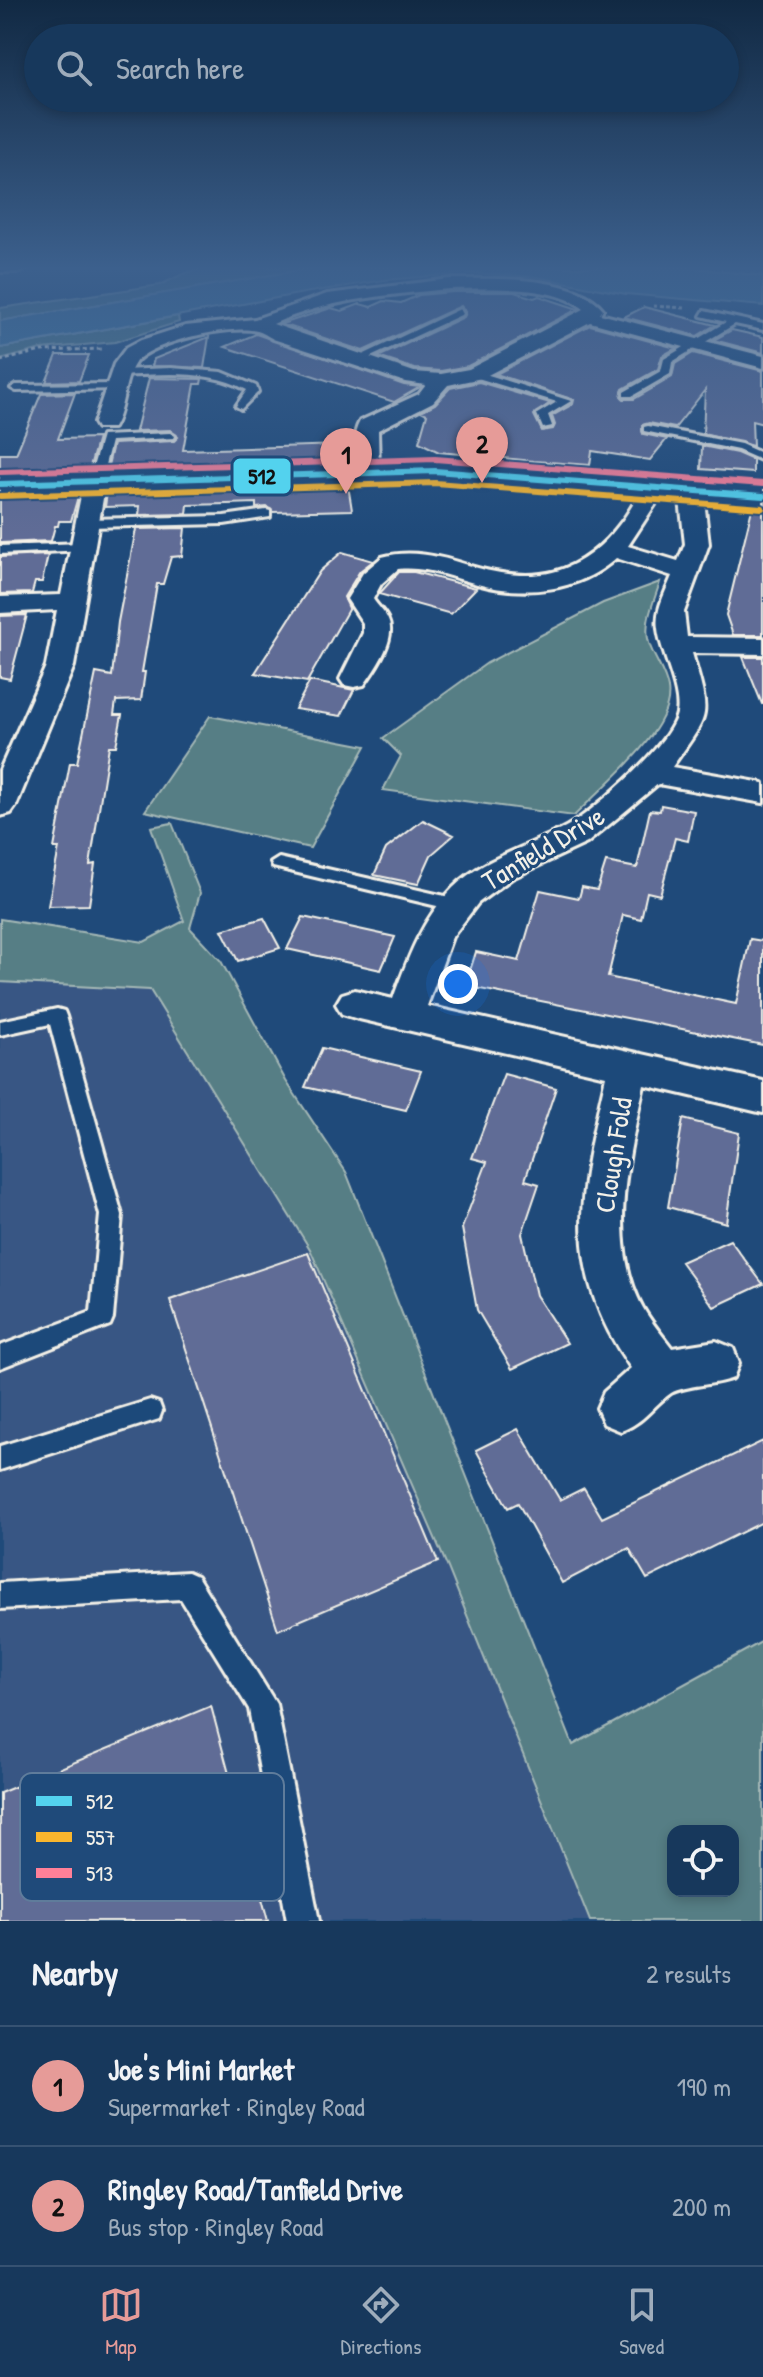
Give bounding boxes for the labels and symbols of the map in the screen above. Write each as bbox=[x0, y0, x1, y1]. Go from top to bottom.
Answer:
pin: 2 bbox=[456, 417, 508, 483]
pin: 1 bbox=[320, 428, 372, 494]
line badge: 512 bbox=[232, 457, 292, 495]
text: 512 bbox=[248, 461, 276, 491]
street label: Tanfield Drive bbox=[475, 797, 611, 899]
your location bbox=[438, 964, 478, 1004]
street label: Clough Fold bbox=[585, 1095, 641, 1215]
legend bbox=[20, 1773, 284, 1901]
text: 512 bbox=[86, 1786, 114, 1816]
text: 557 bbox=[86, 1822, 116, 1852]
text: 513 bbox=[86, 1858, 113, 1888]

